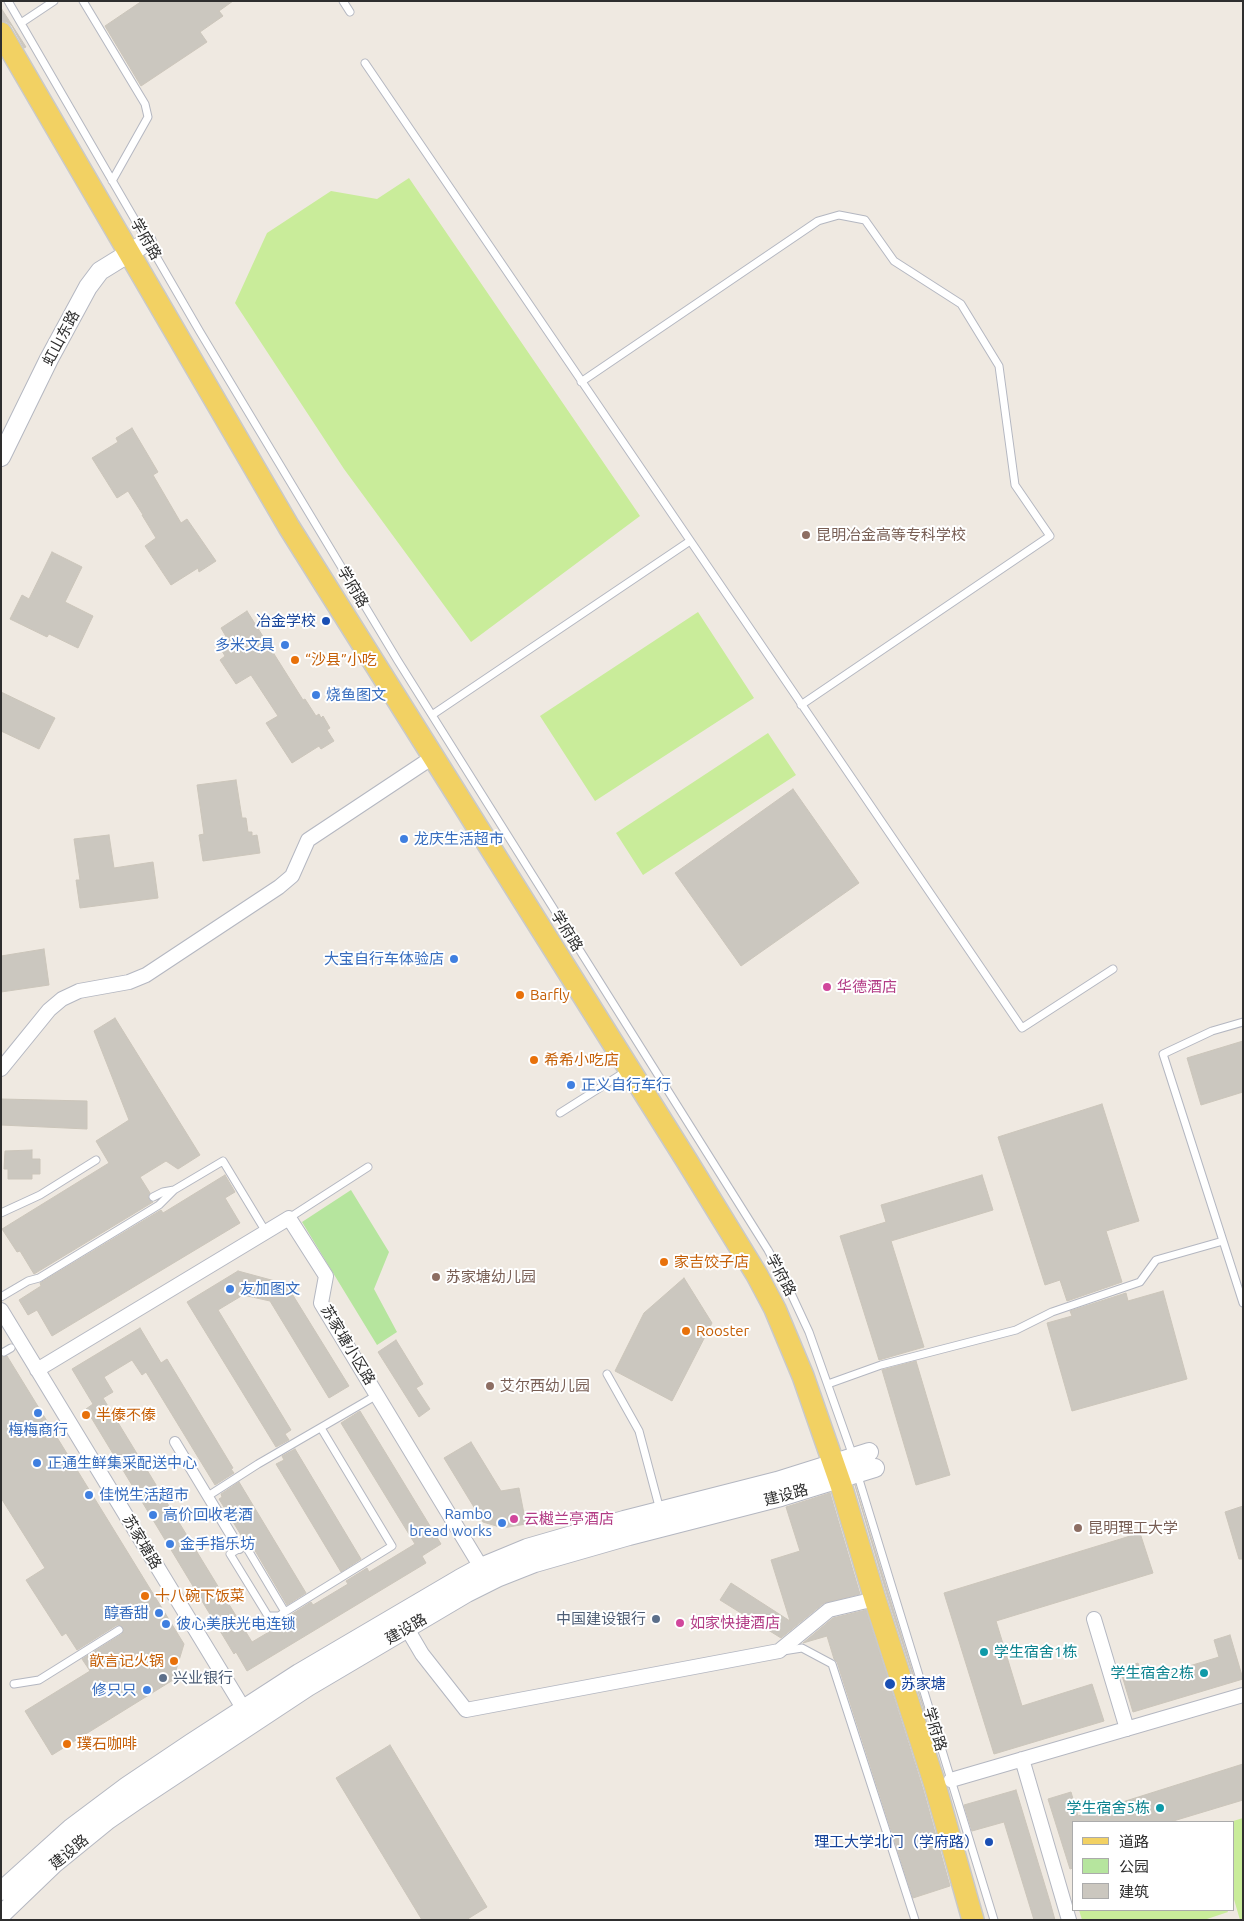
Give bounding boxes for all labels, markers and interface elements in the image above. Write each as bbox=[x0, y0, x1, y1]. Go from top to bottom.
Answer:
street label: 学府路 bbox=[127, 215, 165, 263]
street label: 虹山东路 bbox=[39, 307, 83, 369]
place label: 昆明冶金高等专科学校 bbox=[816, 526, 966, 544]
marker: 昆明冶金高等专科学校 bbox=[800, 529, 812, 541]
street label: 学府路 bbox=[334, 563, 372, 611]
place label: 冶金学校 bbox=[256, 612, 316, 630]
marker: 冶金学校 bbox=[320, 615, 332, 627]
place label: 多米文具 bbox=[215, 636, 275, 654]
marker: 多米文具 bbox=[279, 639, 291, 651]
place label: “沙县”小吃 bbox=[305, 651, 377, 669]
marker: “沙县”小吃 bbox=[289, 654, 301, 666]
place label: 烧鱼图文 bbox=[326, 686, 386, 704]
marker: 烧鱼图文 bbox=[310, 689, 322, 701]
place label: 龙庆生活超市 bbox=[414, 830, 504, 848]
marker: 龙庆生活超市 bbox=[398, 833, 410, 845]
street label: 学府路 bbox=[547, 907, 587, 955]
place label: 大宝自行车体验店 bbox=[324, 950, 444, 968]
marker: 大宝自行车体验店 bbox=[448, 953, 460, 965]
place label: 华德酒店 bbox=[837, 978, 897, 996]
marker: 华德酒店 bbox=[821, 981, 833, 993]
place label: Barfly bbox=[530, 986, 570, 1004]
marker: Barfly bbox=[514, 989, 526, 1001]
place label: 希希小吃店 bbox=[544, 1051, 619, 1069]
marker: 希希小吃店 bbox=[528, 1054, 540, 1066]
place label: 正义自行车行 bbox=[581, 1076, 671, 1094]
marker: 正义自行车行 bbox=[565, 1079, 577, 1091]
street label: 学府路 bbox=[762, 1251, 800, 1299]
place label: 家吉饺子店 bbox=[674, 1253, 749, 1271]
marker: 家吉饺子店 bbox=[658, 1256, 670, 1268]
place label: 苏家塘幼儿园 bbox=[446, 1268, 536, 1286]
marker: 苏家塘幼儿园 bbox=[430, 1271, 442, 1283]
place label: 友加图文 bbox=[240, 1280, 300, 1298]
marker: 友加图文 bbox=[224, 1283, 236, 1295]
street label: 苏家塘小区路 bbox=[317, 1302, 379, 1388]
place label: Rooster bbox=[696, 1322, 749, 1340]
marker: Rooster bbox=[680, 1325, 692, 1337]
place label: 艾尔西幼儿园 bbox=[500, 1377, 590, 1395]
marker: 艾尔西幼儿园 bbox=[484, 1380, 496, 1392]
place label: 半傣不傣 bbox=[96, 1406, 156, 1424]
marker: 梅梅商行 bbox=[32, 1407, 44, 1419]
marker: 半傣不傣 bbox=[80, 1409, 92, 1421]
place label: 梅梅商行 bbox=[8, 1421, 68, 1439]
place label: 正通生鲜集采配送中心 bbox=[47, 1454, 197, 1472]
marker: 正通生鲜集采配送中心 bbox=[31, 1457, 43, 1469]
street label: 建设路 bbox=[762, 1480, 810, 1510]
place label: 佳悦生活超市 bbox=[99, 1486, 189, 1504]
marker: 佳悦生活超市 bbox=[83, 1489, 95, 1501]
place label: Rambo bread works bbox=[409, 1505, 492, 1540]
place label: 高价回收老酒 bbox=[163, 1506, 253, 1524]
marker: 高价回收老酒 bbox=[147, 1509, 159, 1521]
place label: 云樾兰亭酒店 bbox=[524, 1510, 614, 1528]
street label: 苏家塘路 bbox=[119, 1512, 165, 1572]
marker: 云樾兰亭酒店 bbox=[508, 1513, 520, 1525]
marker: Rambo bread works bbox=[496, 1517, 508, 1529]
place label: 昆明理工大学 bbox=[1088, 1519, 1178, 1537]
marker: 昆明理工大学 bbox=[1072, 1522, 1084, 1534]
place label: 金手指乐坊 bbox=[180, 1535, 255, 1553]
marker: 金手指乐坊 bbox=[164, 1538, 176, 1550]
place label: 十八碗下饭菜 bbox=[155, 1587, 245, 1605]
marker: 十八碗下饭菜 bbox=[139, 1590, 151, 1602]
place label: 醇香甜 bbox=[104, 1604, 149, 1622]
marker: 醇香甜 bbox=[153, 1607, 165, 1619]
street label: 建设路 bbox=[382, 1610, 430, 1648]
place label: 中国建设银行 bbox=[556, 1610, 646, 1628]
marker: 中国建设银行 bbox=[650, 1613, 662, 1625]
place label: 如家快捷酒店 bbox=[690, 1614, 780, 1632]
place label: 彼心美肤光电连锁 bbox=[176, 1615, 296, 1633]
marker: 如家快捷酒店 bbox=[674, 1617, 686, 1629]
marker: 彼心美肤光电连锁 bbox=[160, 1618, 172, 1630]
place label: 学生宿舍1栋 bbox=[994, 1643, 1077, 1661]
marker: 学生宿舍1栋 bbox=[978, 1646, 990, 1658]
place label: 歆言记火锅 bbox=[89, 1652, 164, 1670]
marker: 歆言记火锅 bbox=[168, 1655, 180, 1667]
place label: 学生宿舍2栋 bbox=[1111, 1664, 1194, 1682]
marker: 学生宿舍2栋 bbox=[1198, 1667, 1210, 1679]
place label: 兴业银行 bbox=[173, 1669, 233, 1687]
marker: 兴业银行 bbox=[157, 1672, 169, 1684]
place label: 苏家塘 bbox=[901, 1675, 946, 1693]
marker: 苏家塘 bbox=[883, 1677, 897, 1691]
place label: 修只只 bbox=[92, 1681, 137, 1699]
marker: 修只只 bbox=[141, 1684, 153, 1696]
street label: 学府路 bbox=[920, 1705, 950, 1753]
place label: 璞石咖啡 bbox=[77, 1735, 137, 1753]
marker: 璞石咖啡 bbox=[61, 1738, 73, 1750]
place label: 学生宿舍5栋 bbox=[1067, 1799, 1150, 1817]
marker: 学生宿舍5栋 bbox=[1154, 1802, 1166, 1814]
legend bbox=[1072, 1821, 1234, 1911]
street label: 建设路 bbox=[46, 1831, 92, 1873]
place label: 理工大学北门（学府路） bbox=[814, 1833, 979, 1851]
text: 道路 bbox=[1119, 1833, 1149, 1850]
marker: 理工大学北门（学府路） bbox=[983, 1836, 995, 1848]
text: 公园 bbox=[1119, 1858, 1149, 1875]
text: 建筑 bbox=[1119, 1883, 1149, 1900]

